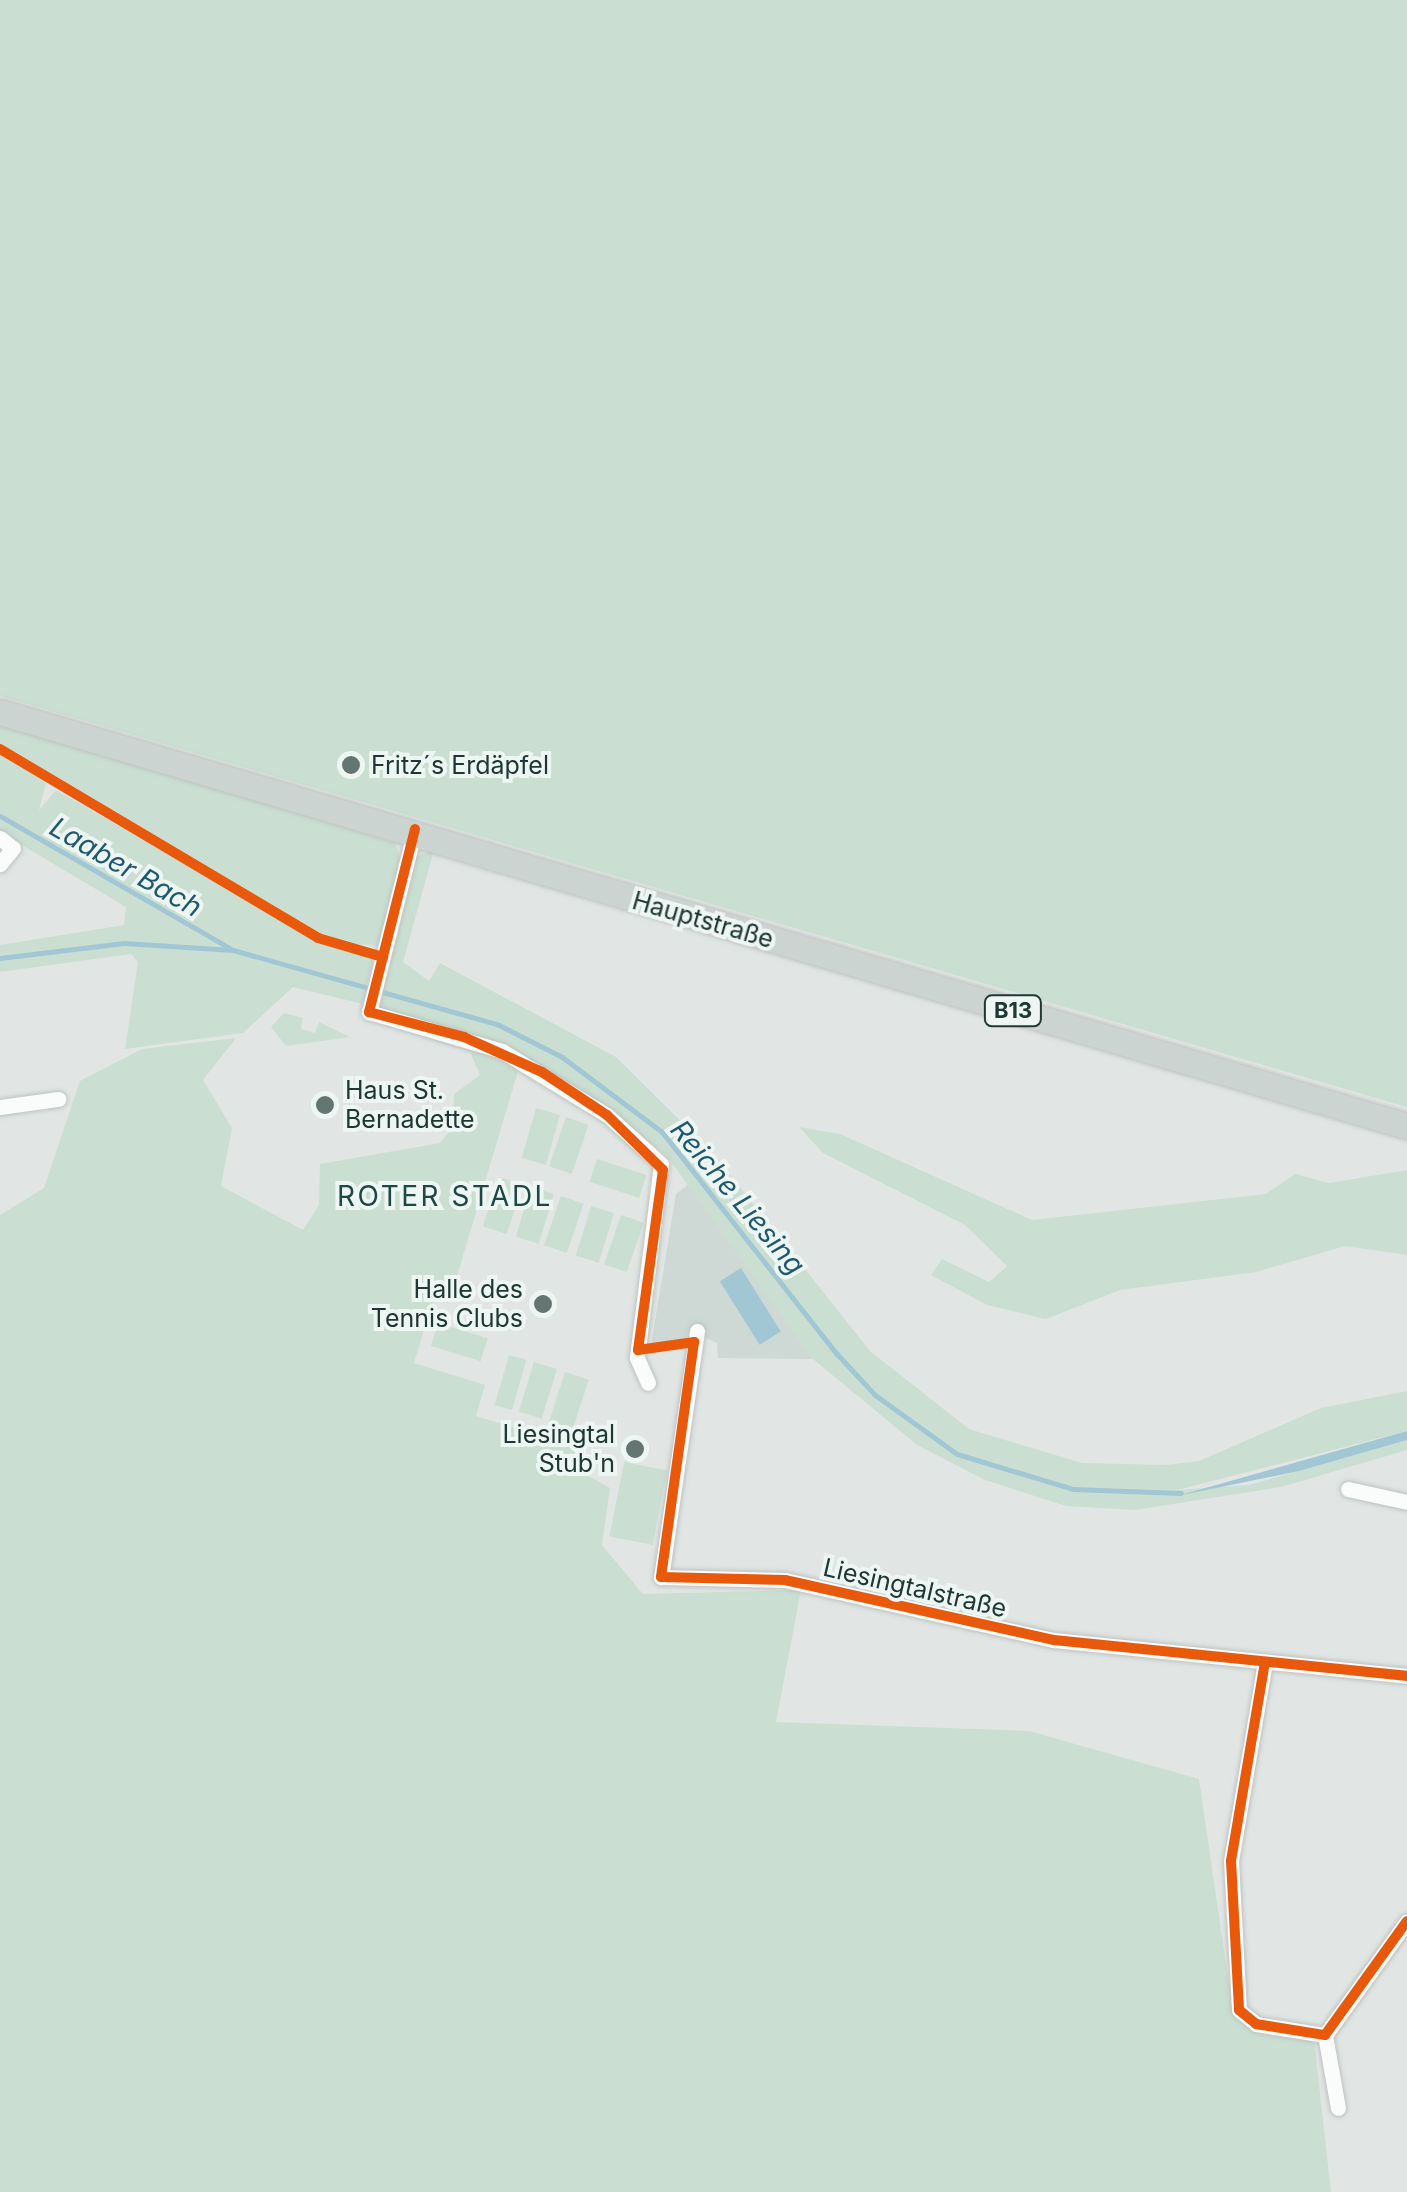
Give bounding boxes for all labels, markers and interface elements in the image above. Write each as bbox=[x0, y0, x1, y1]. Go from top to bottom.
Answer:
place label: Fritz´s Erdäpfel bbox=[371, 750, 549, 780]
marker: Fritz´s Erdäpfel bbox=[340, 754, 362, 776]
water label: Laaber Bach bbox=[44, 810, 208, 924]
street label: Hauptstraße bbox=[629, 886, 777, 954]
road number: B13 bbox=[983, 994, 1043, 1028]
place label: Haus St. Bernadette bbox=[345, 1076, 475, 1135]
marker: Haus St. Bernadette bbox=[314, 1094, 336, 1116]
water label: Reiche Liesing bbox=[664, 1113, 812, 1281]
district label: ROTER STADL bbox=[337, 1179, 553, 1213]
place label: Halle des Tennis Clubs bbox=[371, 1275, 523, 1334]
marker: Halle des Tennis Clubs bbox=[532, 1293, 554, 1315]
place label: Liesingtal Stub'n bbox=[502, 1420, 615, 1479]
marker: Liesingtal Stub'n bbox=[624, 1438, 646, 1460]
street label: Liesingtalstraße bbox=[820, 1552, 1010, 1624]

